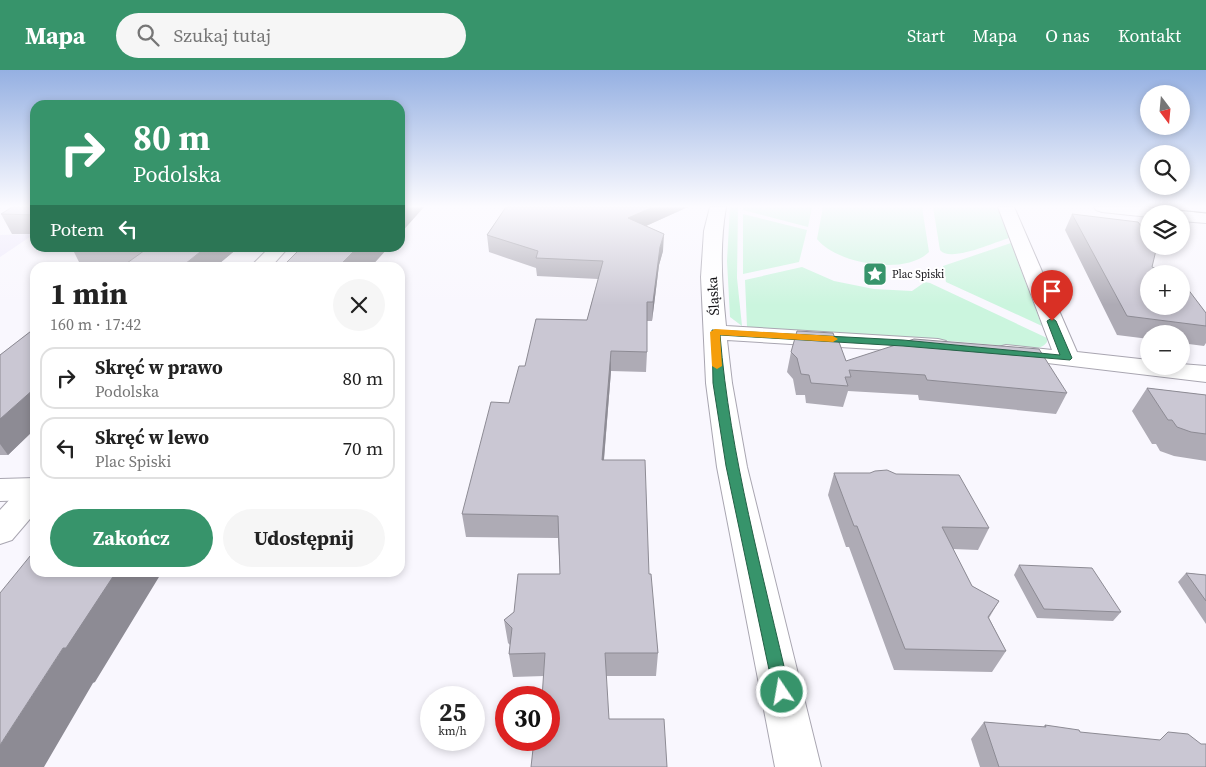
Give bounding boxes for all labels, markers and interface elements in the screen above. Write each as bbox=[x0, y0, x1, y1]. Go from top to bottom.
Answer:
search box bbox=[116, 13, 466, 58]
text: Mapa bbox=[25, 19, 86, 52]
icon: search bbox=[134, 21, 162, 49]
text: Szukaj tutaj bbox=[174, 22, 271, 48]
text: Start bbox=[907, 23, 945, 48]
text: Mapa bbox=[973, 23, 1017, 48]
text: O nas bbox=[1045, 23, 1090, 48]
text: Kontakt bbox=[1118, 23, 1181, 48]
north arrow bbox=[1140, 85, 1190, 135]
map controls bbox=[1140, 85, 1190, 375]
text: 80 m bbox=[133, 114, 210, 162]
icon: right bbox=[50, 120, 115, 185]
button: search bbox=[1140, 145, 1190, 195]
text: Podolska bbox=[133, 159, 221, 189]
button: layers bbox=[1140, 205, 1190, 255]
icon: left bbox=[114, 215, 142, 243]
text: Potem bbox=[50, 216, 104, 242]
place icon: Plac Spiski bbox=[862, 261, 888, 287]
button: + bbox=[1140, 265, 1190, 315]
place label: Plac Spiski bbox=[892, 267, 944, 282]
pin bbox=[1031, 270, 1073, 321]
text: 1 min bbox=[50, 273, 128, 314]
street label: Śląska bbox=[702, 275, 724, 316]
icon: arrive bbox=[1038, 277, 1066, 305]
button: close bbox=[333, 279, 385, 331]
text: 160 m · 17:42 bbox=[50, 313, 141, 335]
button: − bbox=[1140, 325, 1190, 375]
text: Skręć w prawo bbox=[95, 354, 223, 380]
icon: right bbox=[52, 364, 80, 392]
text: 80 m bbox=[342, 365, 383, 391]
text: Podolska bbox=[95, 380, 159, 402]
text: Skręć w lewo bbox=[95, 424, 209, 450]
icon: left bbox=[52, 434, 80, 462]
text: 70 m bbox=[342, 435, 383, 461]
text: Plac Spiski bbox=[95, 450, 171, 472]
button: Zakończ bbox=[50, 509, 213, 567]
button: Udostępnij bbox=[223, 509, 385, 567]
position arrow bbox=[755, 665, 807, 717]
speed limit sign: 30 bbox=[495, 686, 560, 751]
text: 25 bbox=[439, 695, 466, 729]
text: km/h bbox=[438, 723, 467, 739]

